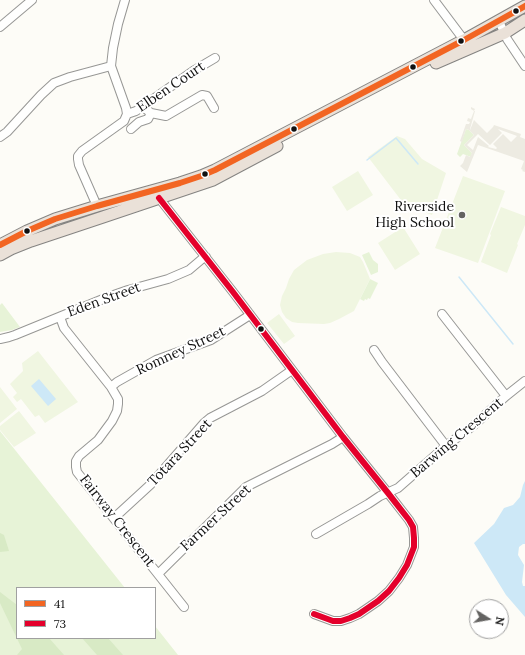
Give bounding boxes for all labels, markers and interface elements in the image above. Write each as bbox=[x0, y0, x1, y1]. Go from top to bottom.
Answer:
unlabelled marker bbox=[511, 6, 521, 16]
unlabelled marker bbox=[456, 36, 466, 46]
street label: Elben Court bbox=[134, 58, 208, 116]
unlabelled marker bbox=[408, 62, 418, 72]
unlabelled marker bbox=[289, 124, 299, 134]
unlabelled marker bbox=[200, 169, 210, 179]
place label: Riverside High School bbox=[375, 199, 454, 232]
marker: Riverside High School bbox=[457, 210, 467, 220]
unlabelled marker bbox=[22, 226, 32, 236]
street label: Eden Street bbox=[65, 279, 143, 321]
street label: Romney Street bbox=[134, 323, 228, 379]
unlabelled marker bbox=[256, 324, 266, 334]
street label: Barwing Crescent bbox=[407, 394, 507, 482]
street label: Totara Street bbox=[145, 416, 215, 490]
street label: Fairway Crescent bbox=[76, 472, 158, 570]
street label: Farmer Street bbox=[177, 481, 255, 555]
legend bbox=[16, 587, 156, 639]
text: 41 bbox=[54, 596, 65, 611]
north arrow bbox=[469, 599, 509, 639]
text: 73 bbox=[54, 616, 66, 631]
text: N bbox=[492, 616, 507, 627]

